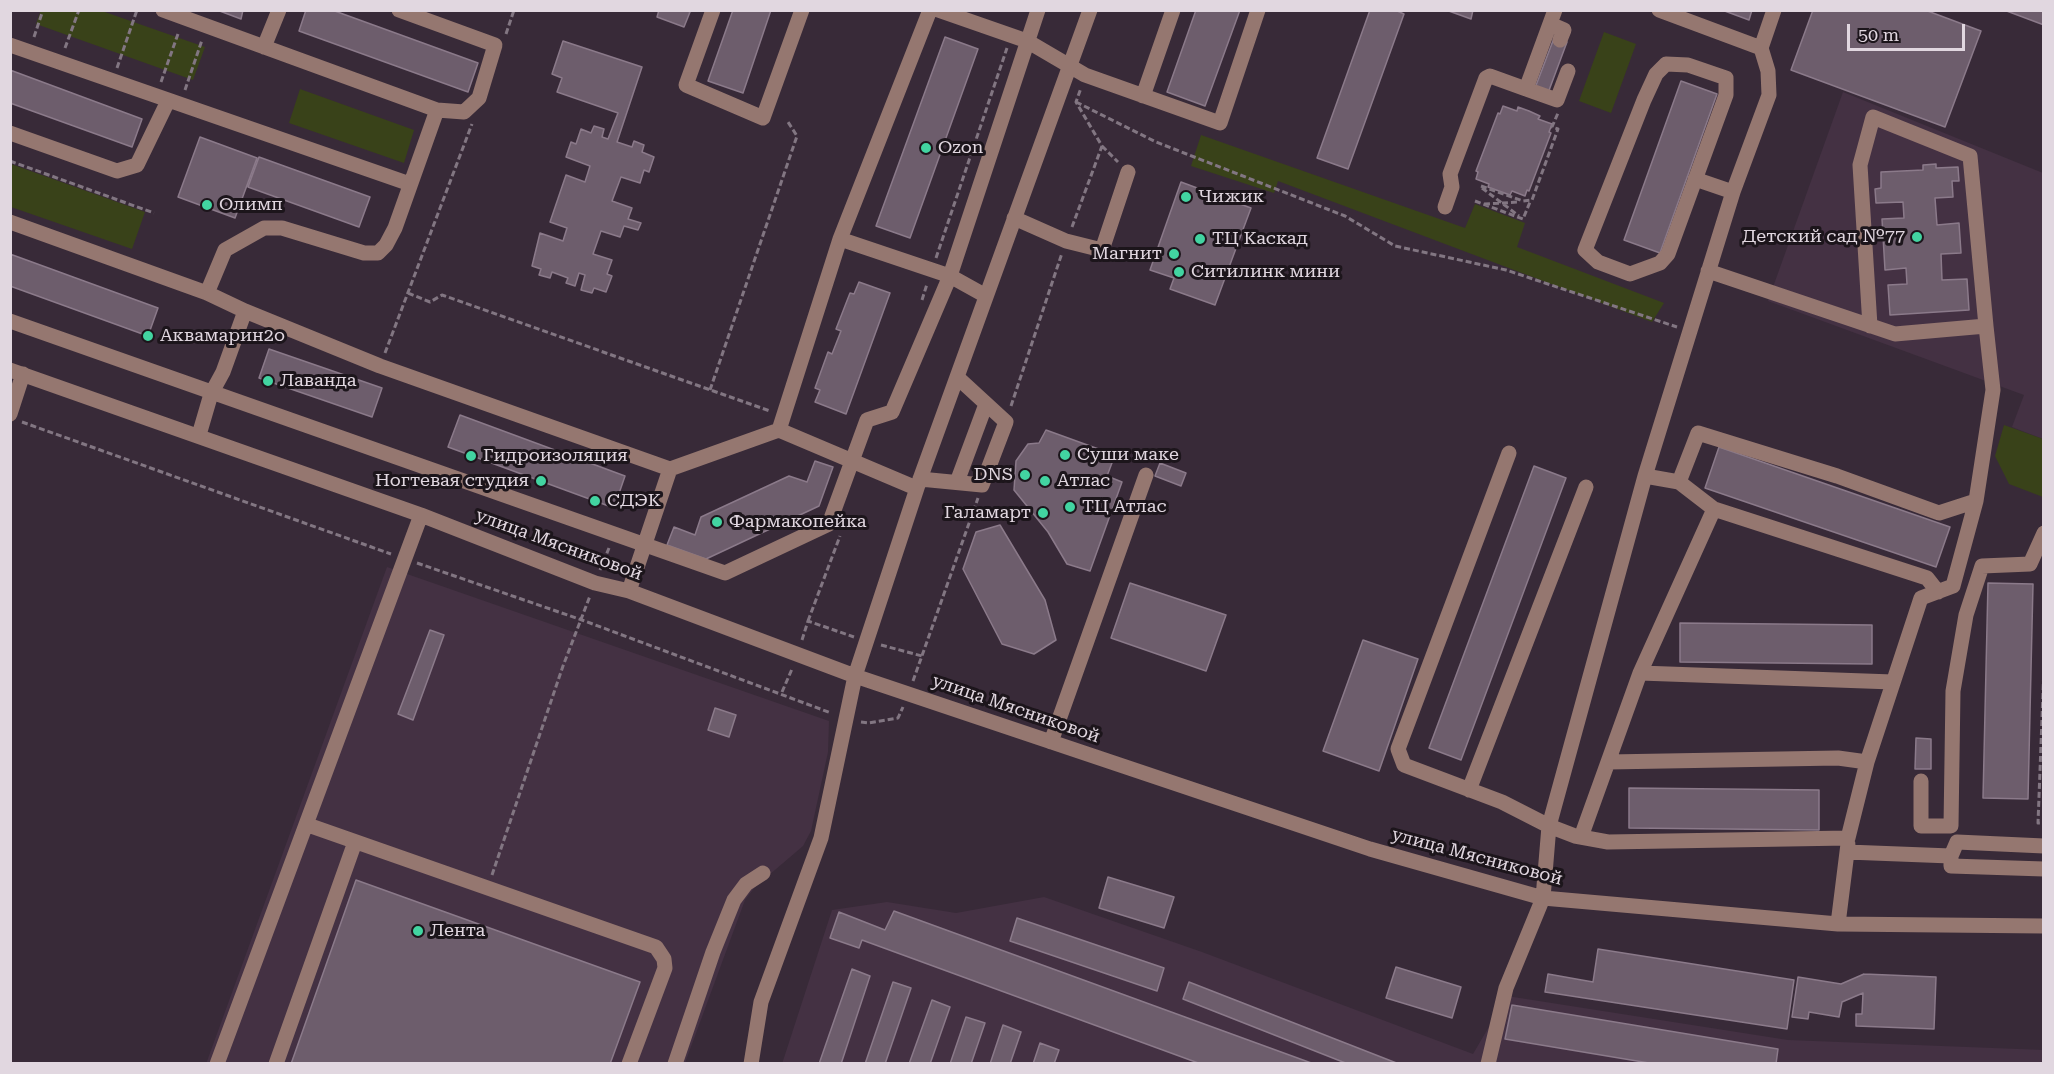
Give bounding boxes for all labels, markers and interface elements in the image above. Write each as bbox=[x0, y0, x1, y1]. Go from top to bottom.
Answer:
scale bar bbox=[1850, 12, 1968, 50]
text: 50 m bbox=[1858, 24, 1899, 45]
place label: Ozon bbox=[938, 137, 983, 159]
marker: Ozon bbox=[919, 141, 933, 155]
place label: Чижик bbox=[1198, 186, 1264, 208]
marker: Чижик bbox=[1179, 190, 1193, 204]
place label: Олимп bbox=[219, 194, 283, 216]
marker: Олимп bbox=[200, 198, 214, 212]
place label: Детский сад №77 bbox=[1742, 226, 1905, 248]
place label: ТЦ Каскад bbox=[1212, 228, 1308, 250]
marker: Детский сад №77 bbox=[1910, 230, 1924, 244]
marker: ТЦ Каскад bbox=[1193, 232, 1207, 246]
place label: Магнит bbox=[1092, 243, 1162, 265]
marker: Магнит bbox=[1167, 247, 1181, 261]
place label: Ситилинк мини bbox=[1191, 261, 1340, 283]
marker: Ситилинк мини bbox=[1172, 265, 1186, 279]
place label: Аквамарин2о bbox=[160, 325, 285, 347]
marker: Аквамарин2о bbox=[141, 329, 155, 343]
place label: Лаванда bbox=[280, 370, 357, 392]
marker: Лаванда bbox=[261, 374, 275, 388]
place label: Суши маке bbox=[1077, 444, 1179, 466]
place label: Гидроизоляция bbox=[483, 445, 628, 467]
marker: Суши маке bbox=[1058, 448, 1072, 462]
marker: Гидроизоляция bbox=[464, 449, 478, 463]
place label: DNS bbox=[973, 464, 1013, 486]
marker: DNS bbox=[1018, 468, 1032, 482]
place label: Ногтевая студия bbox=[375, 470, 529, 492]
place label: Атлас bbox=[1057, 470, 1110, 492]
marker: Ногтевая студия bbox=[534, 474, 548, 488]
marker: Атлас bbox=[1038, 474, 1052, 488]
place label: СДЭК bbox=[607, 490, 661, 512]
marker: СДЭК bbox=[588, 494, 602, 508]
place label: ТЦ Атлас bbox=[1082, 496, 1166, 518]
marker: ТЦ Атлас bbox=[1063, 500, 1077, 514]
place label: Галамарт bbox=[944, 502, 1031, 524]
street label: улица Мясниковой bbox=[473, 505, 645, 585]
marker: Галамарт bbox=[1036, 506, 1050, 520]
place label: Фармакопейка bbox=[729, 511, 867, 533]
marker: Фармакопейка bbox=[710, 515, 724, 529]
street label: улица Мясниковой bbox=[929, 670, 1103, 748]
street label: улица Мясниковой bbox=[1389, 824, 1565, 890]
place label: Лента bbox=[430, 920, 485, 942]
marker: Лента bbox=[411, 924, 425, 938]

